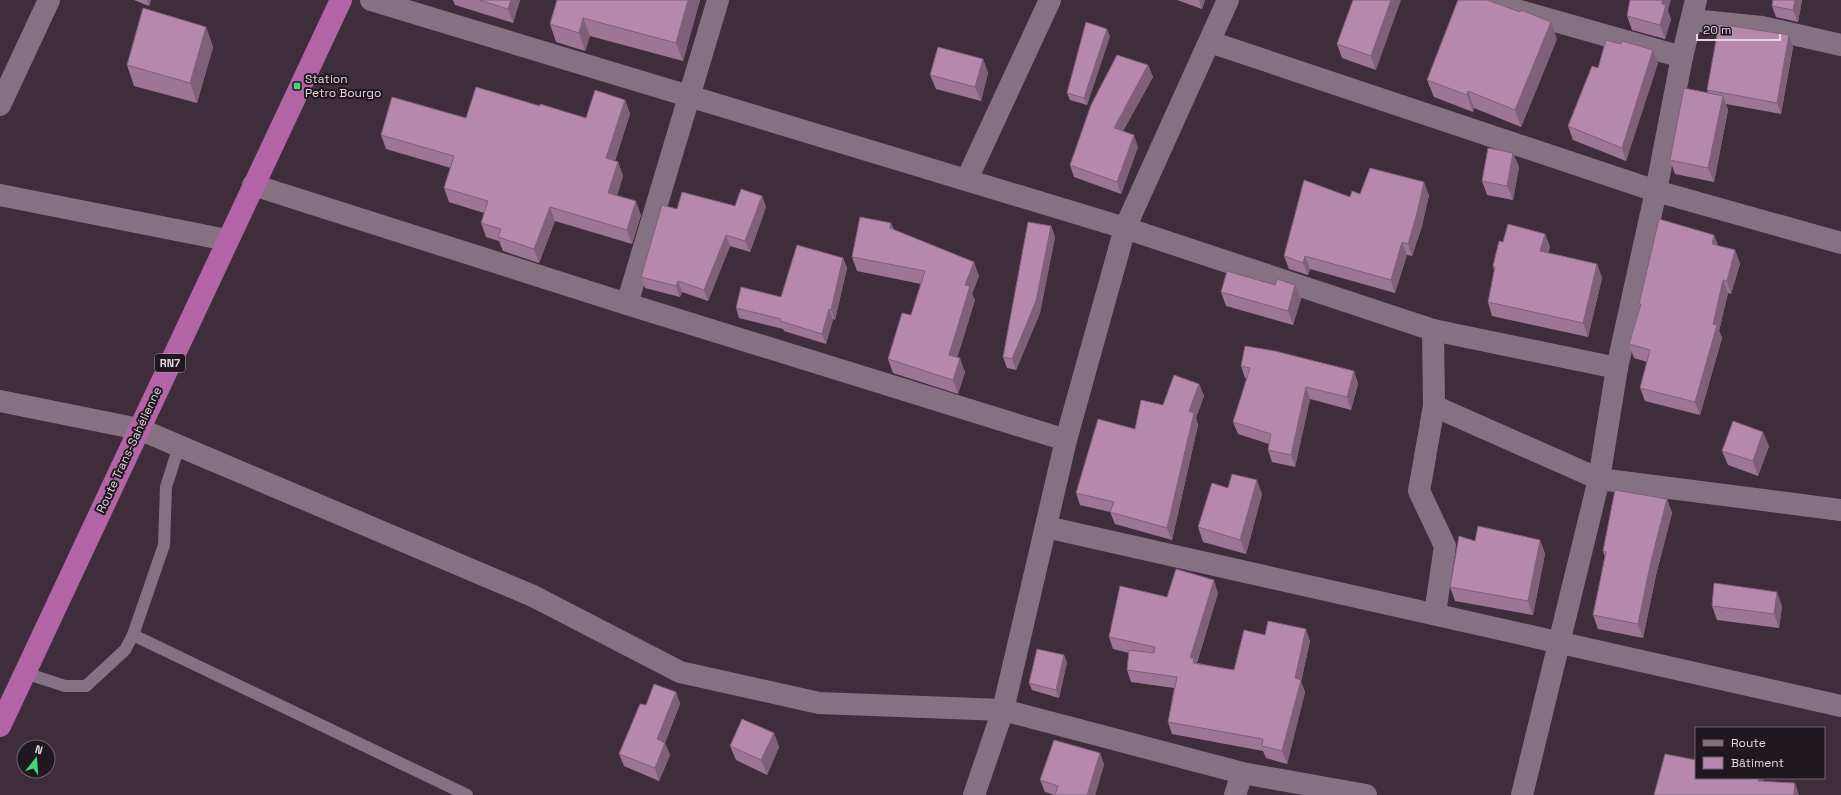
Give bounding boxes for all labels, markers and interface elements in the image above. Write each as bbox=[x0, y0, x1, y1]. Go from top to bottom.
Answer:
scale bar bbox=[1697, 16, 1780, 42]
text: 20 m bbox=[1703, 22, 1731, 38]
place label: Station Petro Bourgo bbox=[305, 71, 381, 101]
marker: Station Petro Bourgo bbox=[292, 81, 302, 91]
road number: RN7 bbox=[155, 354, 185, 372]
street label: Route Trans-Sahélienne bbox=[93, 384, 165, 516]
legend bbox=[1695, 727, 1825, 779]
text: Route bbox=[1731, 735, 1766, 751]
north arrow bbox=[16, 739, 56, 779]
text: N bbox=[33, 742, 44, 757]
text: Bâtiment bbox=[1731, 755, 1784, 771]

